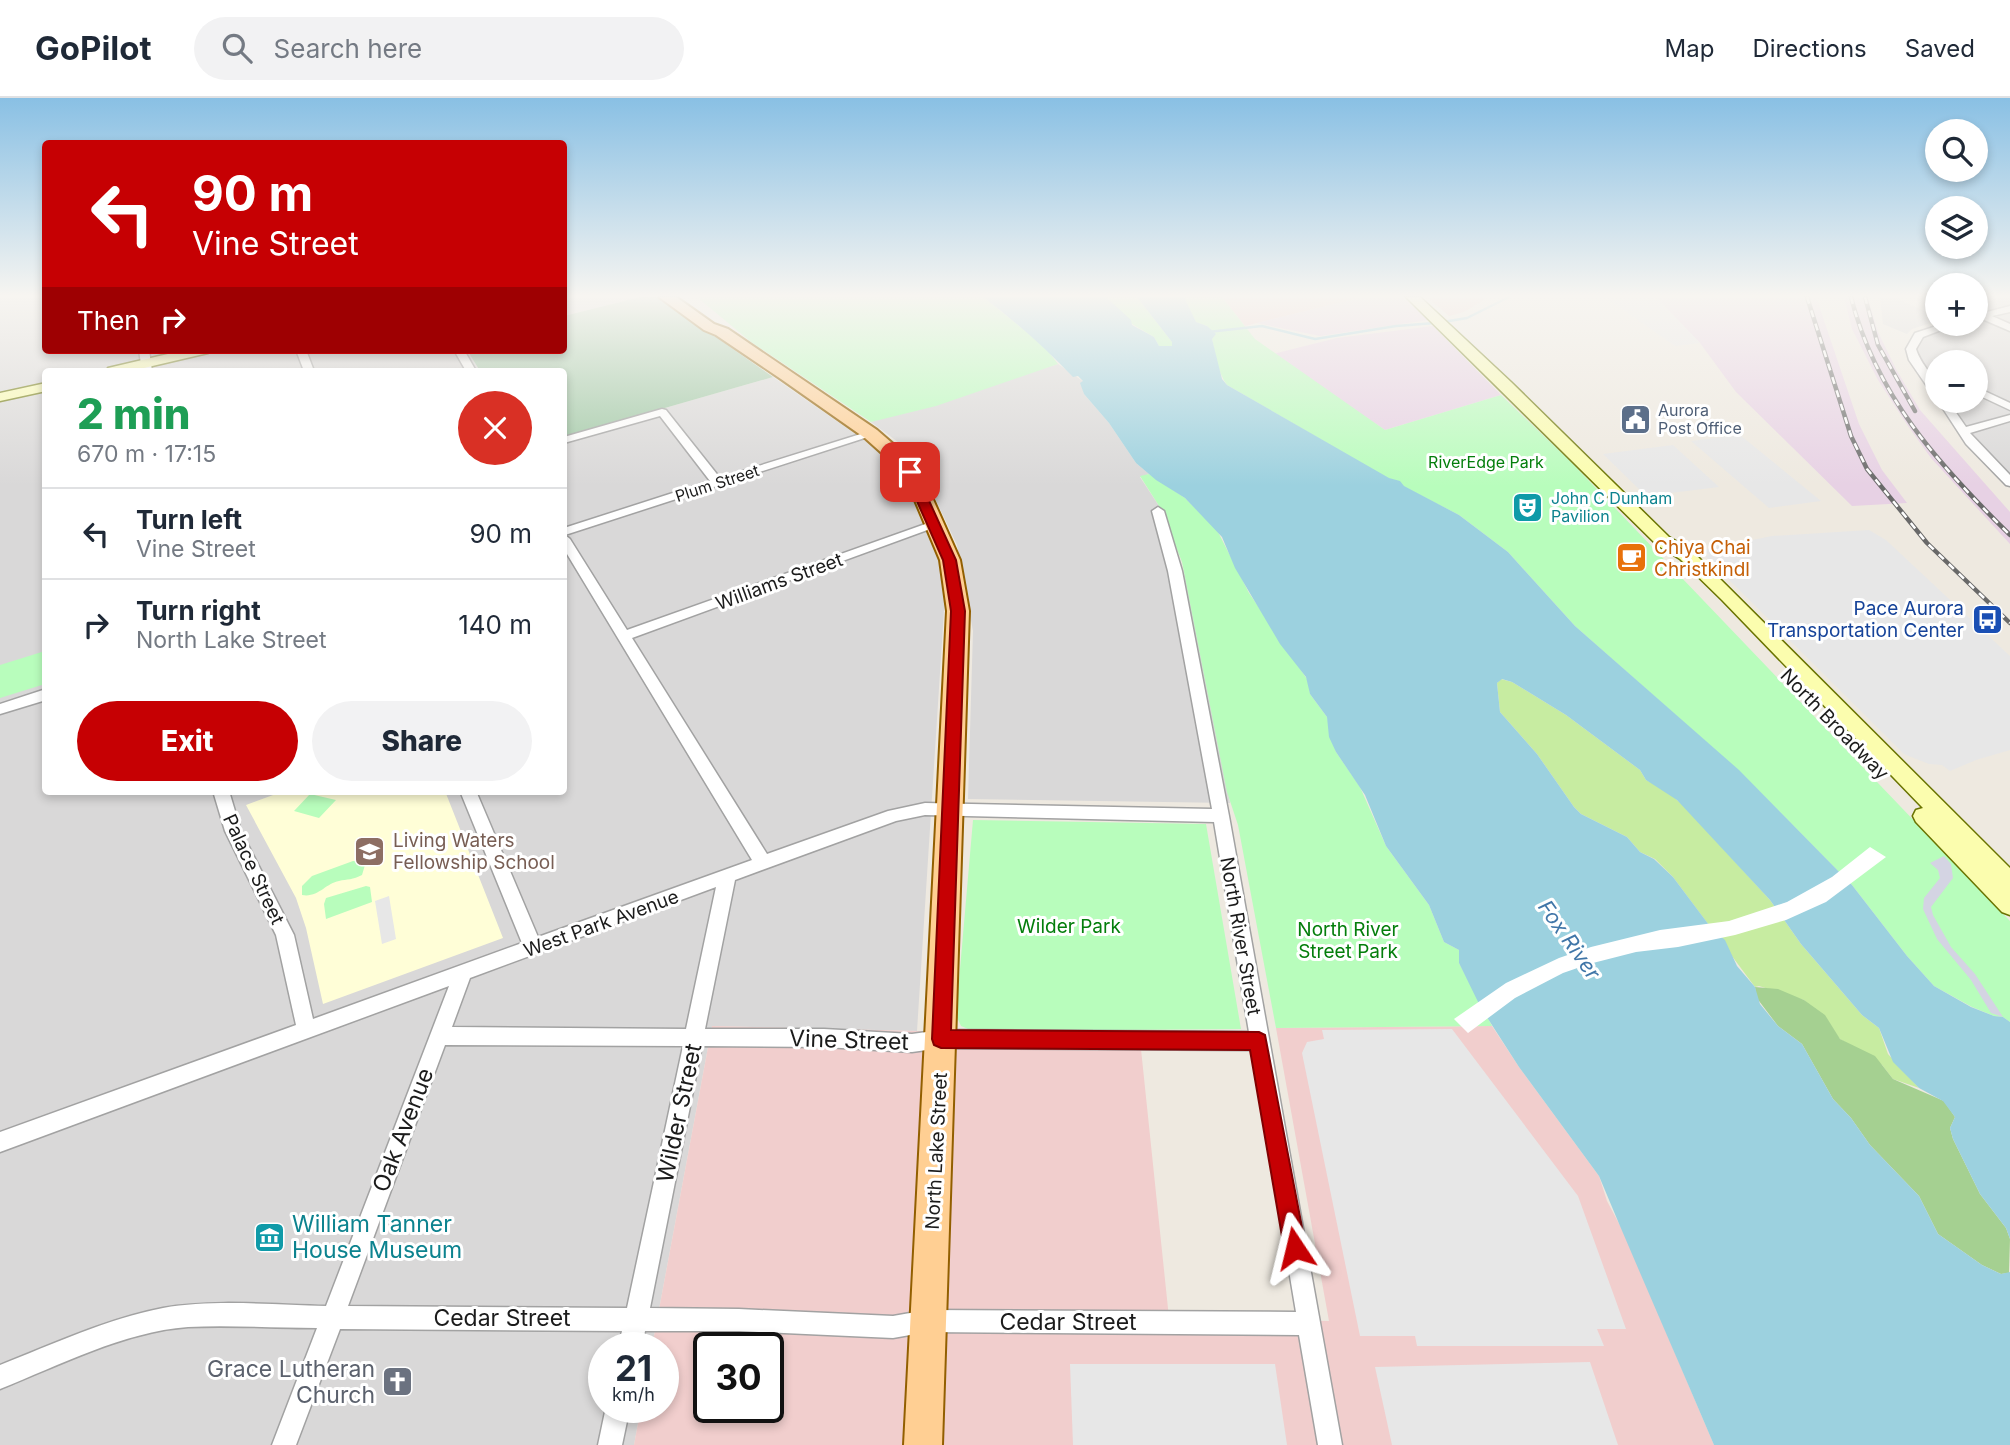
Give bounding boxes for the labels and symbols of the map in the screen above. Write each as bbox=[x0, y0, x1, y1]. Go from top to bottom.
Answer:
place label: Aurora Post Office bbox=[1658, 400, 1742, 438]
public building icon: Aurora Post Office bbox=[1618, 402, 1652, 436]
pin bbox=[880, 442, 940, 502]
park label: RiverEdge Park bbox=[1428, 452, 1544, 472]
street label: Plum Street bbox=[672, 460, 762, 506]
place label: John C Dunham Pavilion bbox=[1551, 488, 1672, 526]
theatre icon: John C Dunham Pavilion bbox=[1511, 490, 1545, 524]
place label: Chiya Chai Christkindl bbox=[1654, 536, 1751, 581]
cafe icon: Chiya Chai Christkindl bbox=[1614, 541, 1648, 575]
street label: Williams Street bbox=[713, 548, 846, 615]
place label: Pace Aurora Transportation Center bbox=[1767, 597, 1964, 642]
bus stop icon: Pace Aurora Transportation Center bbox=[1970, 602, 2004, 636]
street label: North Broadway bbox=[1776, 664, 1894, 785]
street label: Palace Street bbox=[218, 810, 289, 928]
place label: Living Waters Fellowship School bbox=[393, 829, 555, 874]
school or university icon: Living Waters Fellowship School bbox=[353, 834, 387, 868]
street label: North River Street bbox=[1215, 855, 1266, 1017]
street label: West Park Avenue bbox=[521, 885, 682, 962]
water label: Fox River bbox=[1533, 895, 1606, 985]
park label: Wilder Park bbox=[1017, 915, 1121, 938]
park label: North River Street Park bbox=[1297, 918, 1399, 963]
street label: Vine Street bbox=[789, 1024, 910, 1056]
street label: Wilder Street bbox=[651, 1041, 707, 1185]
street label: Oak Avenue bbox=[367, 1064, 439, 1196]
street label: North Lake Street bbox=[921, 1072, 952, 1230]
place label: William Tanner House Museum bbox=[292, 1210, 462, 1264]
position arrow bbox=[1258, 1211, 1332, 1285]
museum icon: William Tanner House Museum bbox=[252, 1220, 286, 1254]
street label: Cedar Street bbox=[433, 1304, 571, 1332]
street label: Cedar Street bbox=[999, 1308, 1137, 1336]
speed limit sign: 30 bbox=[693, 1332, 784, 1423]
place label: Grace Lutheran Church bbox=[207, 1355, 375, 1409]
church icon: Grace Lutheran Church bbox=[381, 1365, 415, 1399]

